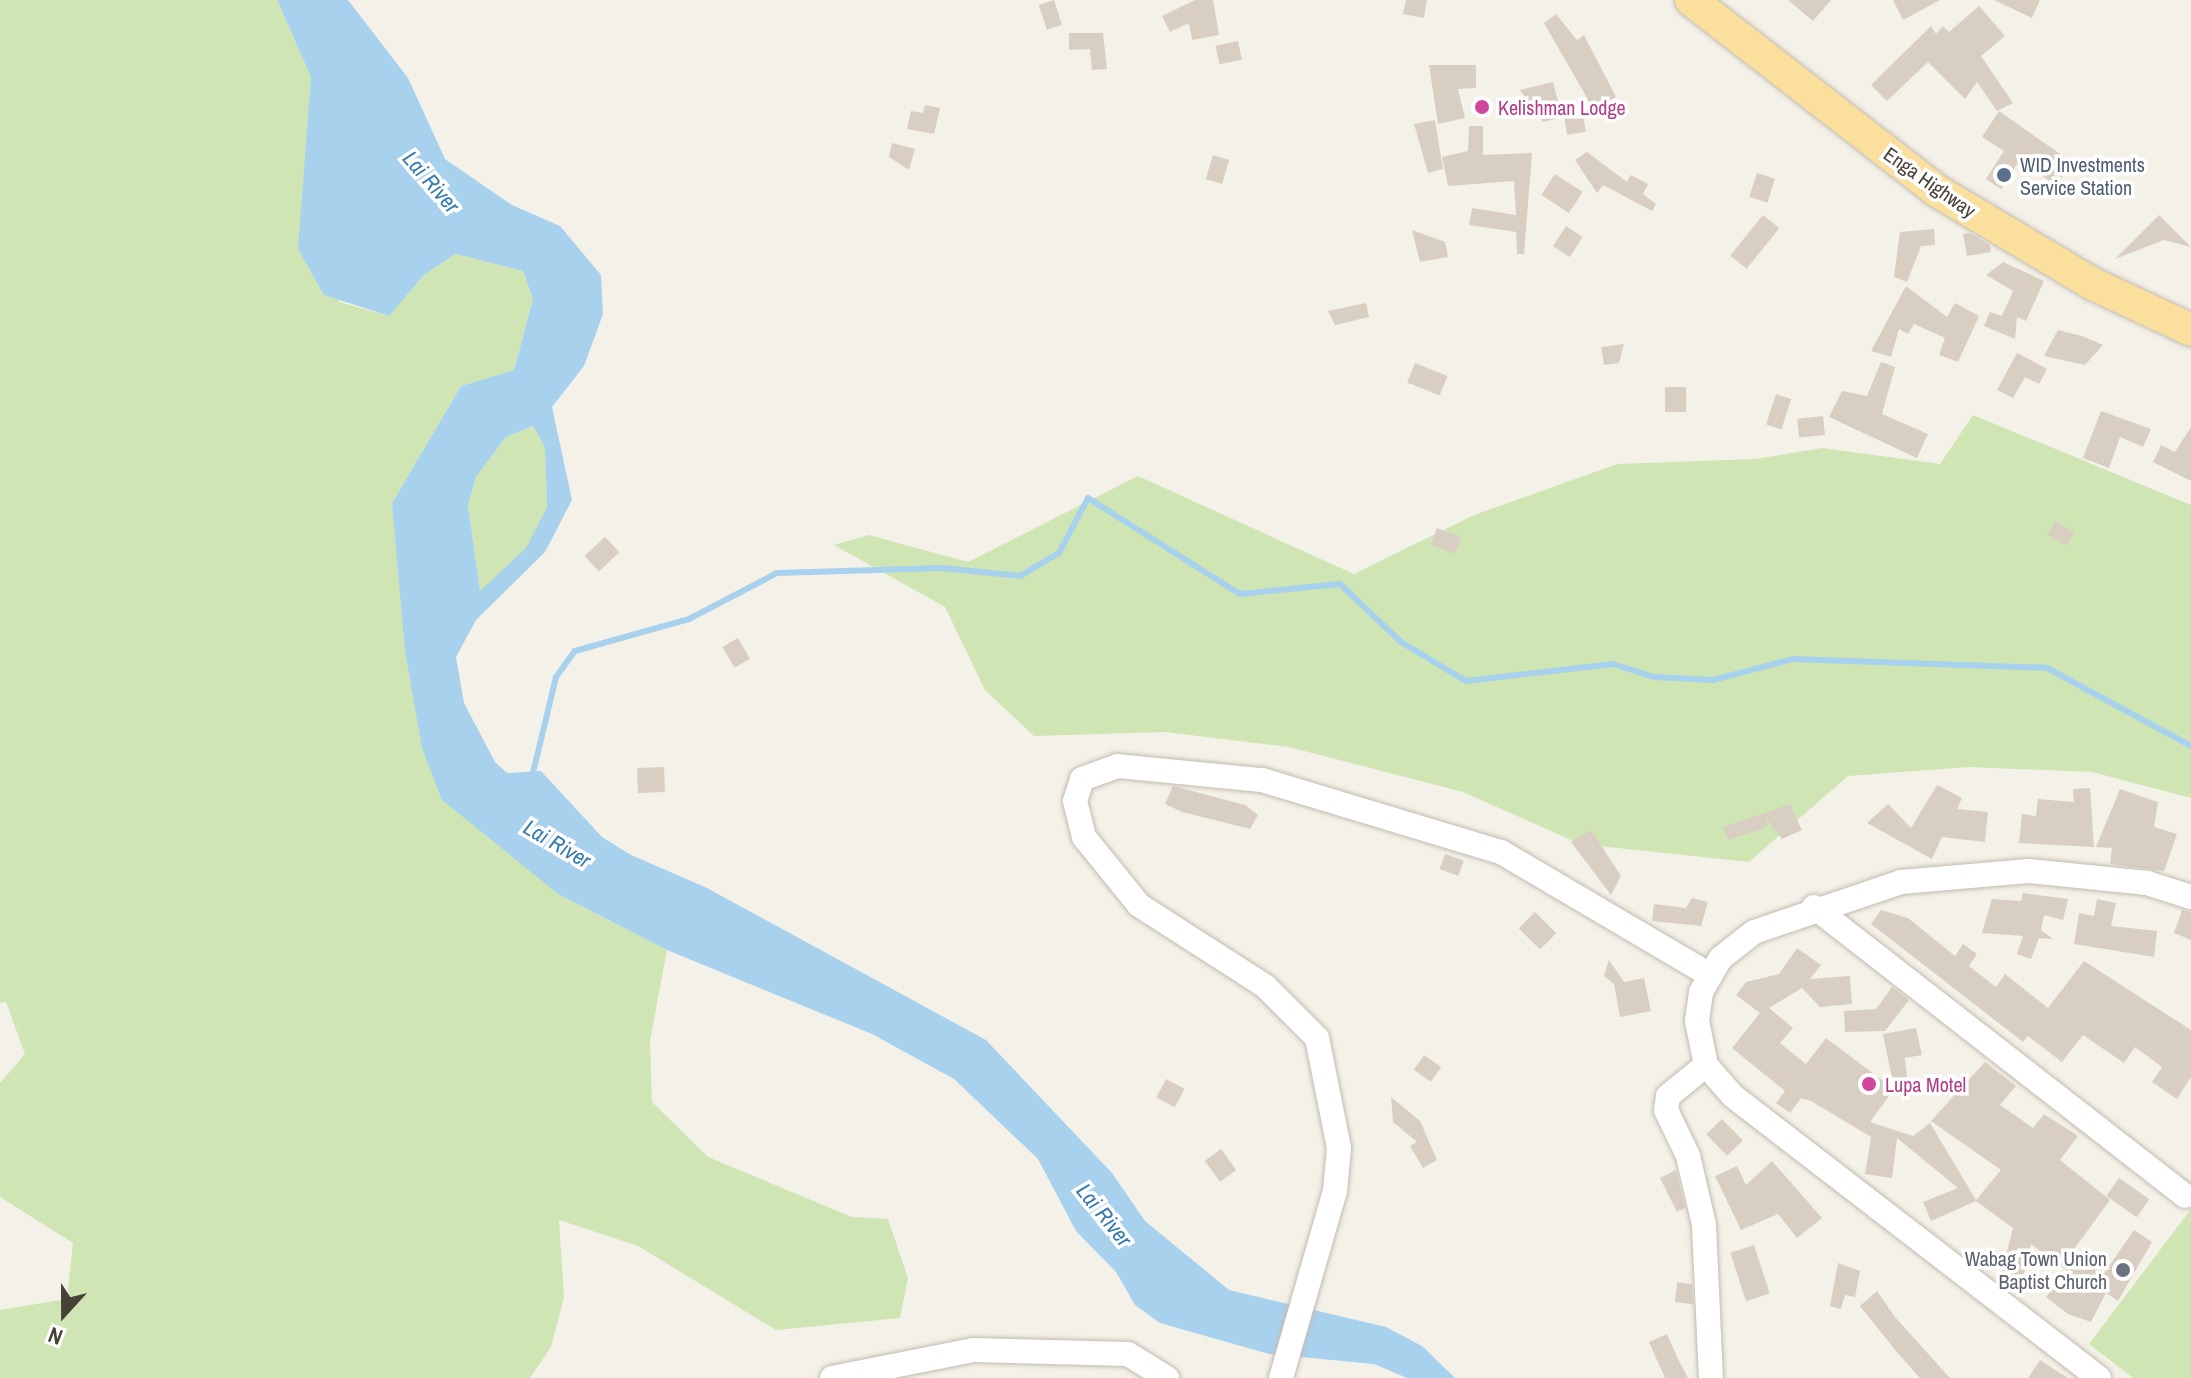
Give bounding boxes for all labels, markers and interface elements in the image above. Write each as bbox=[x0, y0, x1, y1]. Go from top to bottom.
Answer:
place label: Kelishman Lodge bbox=[1498, 95, 1626, 119]
marker: Kelishman Lodge bbox=[1473, 98, 1491, 116]
street label: Enga Highway bbox=[1879, 142, 1981, 222]
water label: Lai River bbox=[397, 146, 465, 218]
place label: WID Investments Service Station bbox=[2020, 152, 2145, 199]
marker: WID Investments Service Station bbox=[1995, 166, 2013, 184]
water label: Lai River bbox=[519, 814, 595, 874]
place label: Lupa Motel bbox=[1885, 1072, 1966, 1096]
marker: Lupa Motel bbox=[1860, 1075, 1878, 1093]
water label: Lai River bbox=[1071, 1178, 1137, 1252]
place label: Wabag Town Union Baptist Church bbox=[1964, 1246, 2107, 1293]
marker: Wabag Town Union Baptist Church bbox=[2114, 1261, 2132, 1279]
north arrow bbox=[24, 1274, 104, 1354]
text: N bbox=[44, 1320, 67, 1353]

